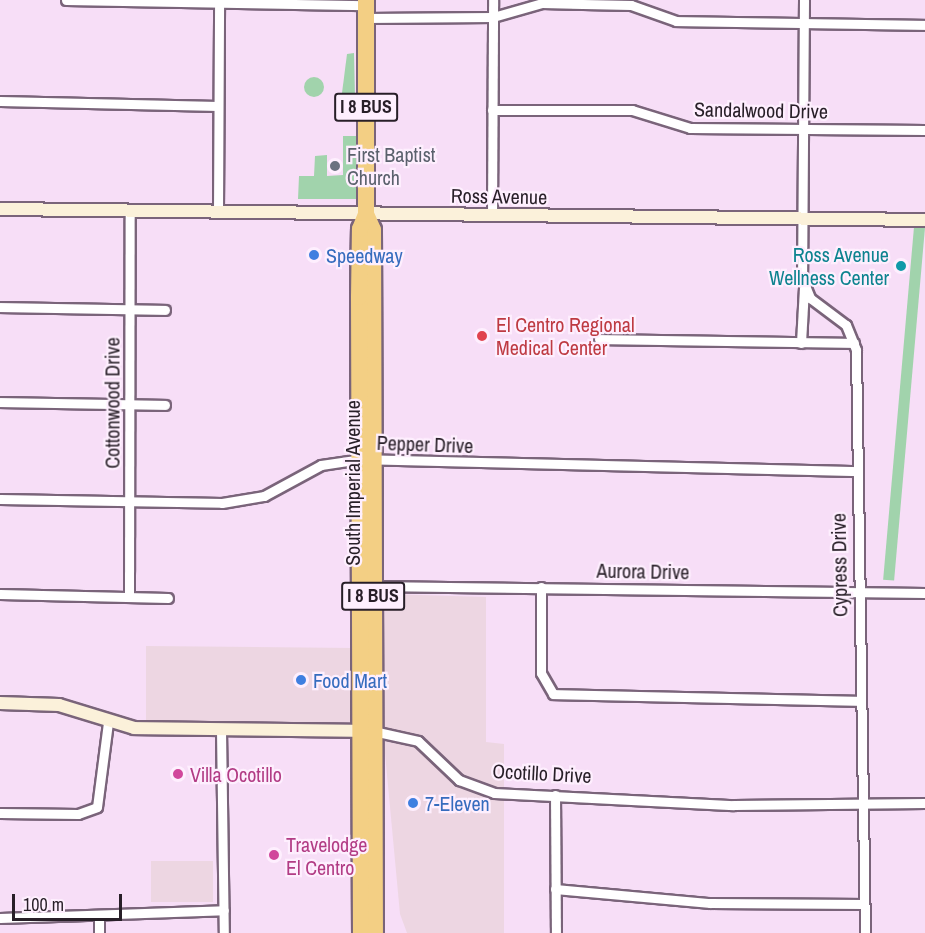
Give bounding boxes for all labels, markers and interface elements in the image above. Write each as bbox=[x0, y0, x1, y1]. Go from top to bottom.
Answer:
road number: I 8 BUS bbox=[333, 92, 399, 122]
street label: Sandalwood Drive bbox=[694, 97, 828, 123]
place label: First Baptist Church bbox=[347, 142, 435, 189]
marker: First Baptist Church bbox=[328, 159, 342, 173]
street label: Ross Avenue bbox=[450, 183, 548, 209]
place label: Speedway bbox=[326, 243, 403, 267]
place label: Ross Avenue Wellness Center bbox=[769, 243, 889, 290]
marker: Speedway bbox=[307, 248, 321, 262]
marker: Ross Avenue Wellness Center bbox=[894, 259, 908, 273]
place label: El Centro Regional Medical Center bbox=[496, 312, 635, 359]
marker: El Centro Regional Medical Center bbox=[473, 327, 491, 345]
street label: Cottonwood Drive bbox=[100, 337, 124, 469]
street label: South Imperial Avenue bbox=[340, 400, 364, 566]
street label: Pepper Drive bbox=[376, 430, 474, 458]
street label: Cypress Drive bbox=[826, 513, 852, 617]
street label: Aurora Drive bbox=[596, 558, 690, 584]
road number: I 8 BUS bbox=[340, 581, 406, 611]
place label: Food Mart bbox=[313, 668, 387, 692]
marker: Food Mart bbox=[294, 673, 308, 687]
street label: Ocotillo Drive bbox=[492, 758, 592, 788]
place label: Villa Ocotillo bbox=[190, 762, 282, 786]
marker: Villa Ocotillo bbox=[171, 767, 185, 781]
place label: 7-Eleven bbox=[425, 791, 490, 815]
marker: 7-Eleven bbox=[406, 796, 420, 810]
place label: Travelodge El Centro bbox=[286, 832, 367, 879]
marker: Travelodge El Centro bbox=[267, 848, 281, 862]
scale bar bbox=[15, 882, 124, 920]
text: 100 m bbox=[23, 892, 64, 917]

